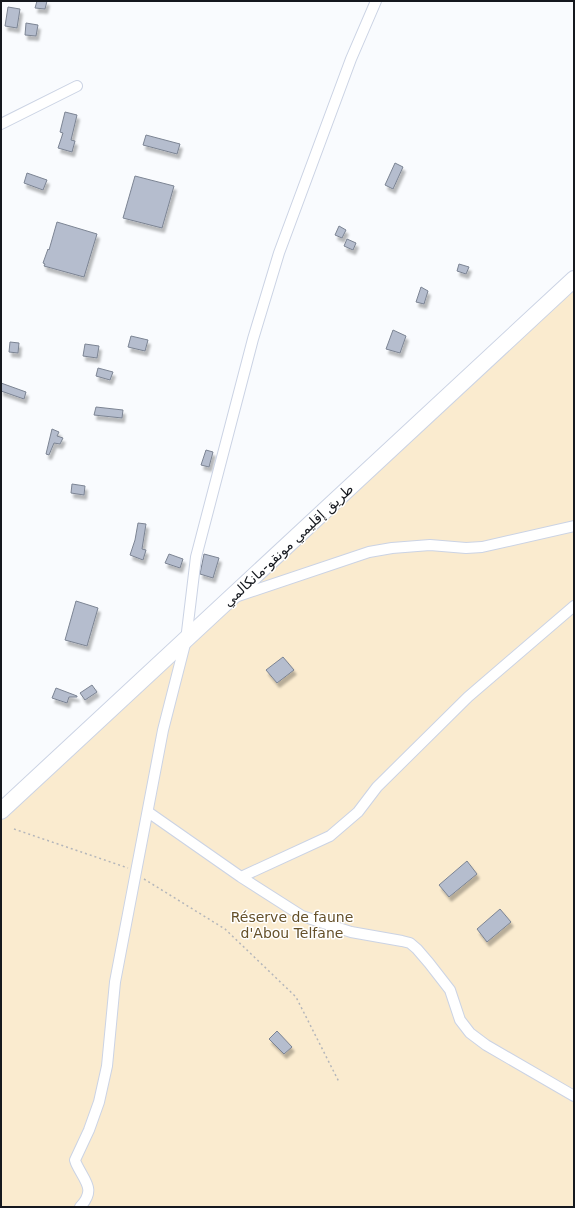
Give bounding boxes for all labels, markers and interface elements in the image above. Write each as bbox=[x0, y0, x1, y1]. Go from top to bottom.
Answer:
street label: طريق إقليمي مونقو-مانكالمي bbox=[220, 480, 357, 610]
park label: Réserve de faune d'Abou Telfane bbox=[231, 909, 353, 941]

